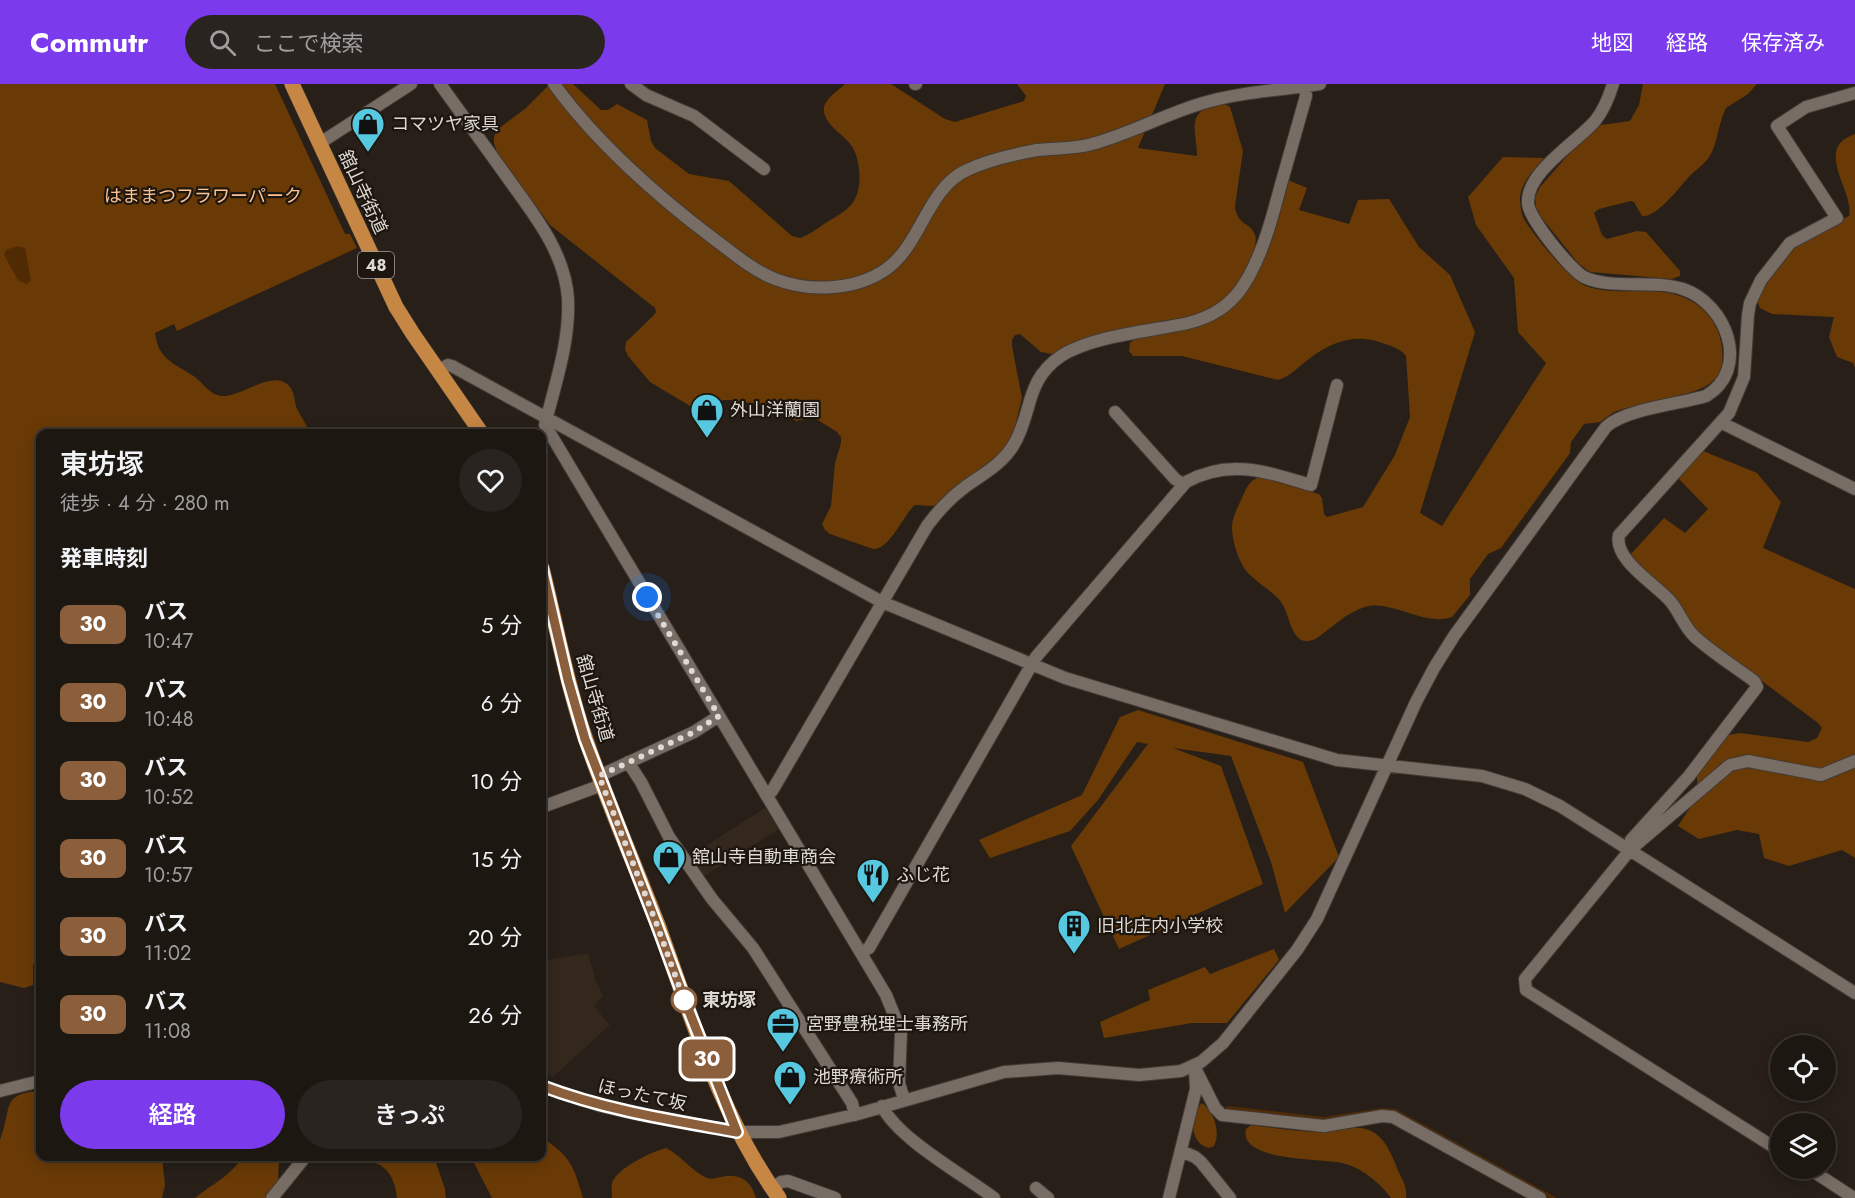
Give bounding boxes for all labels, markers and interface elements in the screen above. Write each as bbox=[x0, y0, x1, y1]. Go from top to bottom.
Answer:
search box bbox=[185, 15, 605, 69]
text: Commutr bbox=[30, 22, 149, 63]
icon: search bbox=[206, 26, 239, 59]
text: ここで検索 bbox=[254, 27, 364, 59]
text: 地図 bbox=[1591, 28, 1633, 58]
text: 経路 bbox=[1666, 28, 1708, 58]
text: 保存済み bbox=[1741, 28, 1825, 58]
shop icon: コマツヤ家具 bbox=[350, 106, 386, 153]
place label: コマツヤ家具 bbox=[391, 111, 499, 137]
street label: 舘山寺街道 bbox=[332, 146, 394, 238]
park label: はままつフラワーパーク bbox=[104, 183, 302, 209]
road number: 48 bbox=[358, 252, 394, 278]
shop icon: 外山洋蘭園 bbox=[689, 392, 725, 439]
place label: 外山洋蘭園 bbox=[730, 397, 820, 423]
text: 東坊塚 bbox=[60, 444, 144, 485]
button: heart bbox=[459, 449, 522, 512]
text: 徒歩 · 4 分 · 280 m bbox=[60, 489, 230, 518]
text: 発車時刻 bbox=[60, 542, 148, 574]
your location bbox=[632, 582, 662, 612]
text: バス bbox=[144, 595, 188, 627]
text: 30 bbox=[80, 609, 106, 639]
text: 5 分 bbox=[481, 609, 522, 641]
text: 10:47 bbox=[144, 627, 193, 656]
street label: 舘山寺街道 bbox=[570, 651, 620, 745]
text: バス bbox=[144, 673, 188, 705]
text: 30 bbox=[80, 687, 106, 717]
text: 6 分 bbox=[481, 687, 522, 719]
text: 10:48 bbox=[144, 705, 194, 734]
text: バス bbox=[144, 751, 188, 783]
text: 30 bbox=[80, 765, 106, 795]
text: 10 分 bbox=[470, 765, 522, 797]
text: 10:52 bbox=[144, 783, 194, 812]
text: バス bbox=[144, 829, 188, 861]
shop icon: 舘山寺自動車商会 bbox=[651, 839, 687, 886]
text: 30 bbox=[80, 843, 106, 873]
text: 15 分 bbox=[471, 843, 522, 875]
place label: 舘山寺自動車商会 bbox=[692, 844, 836, 870]
restaurant icon: ふじ花 bbox=[855, 857, 891, 904]
text: 10:57 bbox=[144, 861, 193, 890]
place label: ふじ花 bbox=[896, 862, 950, 888]
text: バス bbox=[144, 907, 188, 939]
building icon: 旧北庄内小学校 bbox=[1056, 908, 1092, 955]
place label: 旧北庄内小学校 bbox=[1097, 913, 1223, 939]
text: 30 bbox=[80, 921, 106, 951]
text: 20 分 bbox=[468, 921, 522, 953]
text: 11:02 bbox=[144, 939, 191, 968]
text: バス bbox=[144, 985, 188, 1017]
marker: 東坊塚 bbox=[671, 987, 697, 1013]
place label: 東坊塚 bbox=[702, 987, 756, 1013]
text: 30 bbox=[80, 999, 106, 1029]
text: 26 分 bbox=[468, 999, 522, 1031]
office icon: 宮野豊税理士事務所 bbox=[765, 1006, 801, 1053]
place label: 宮野豊税理士事務所 bbox=[806, 1011, 968, 1037]
text: 11:08 bbox=[144, 1017, 191, 1046]
map controls bbox=[1770, 1035, 1836, 1179]
button: locate bbox=[1770, 1035, 1836, 1101]
line badge: 30 bbox=[680, 1040, 734, 1078]
text: 30 bbox=[694, 1044, 720, 1074]
shop icon: 池野療術所 bbox=[772, 1059, 808, 1106]
place label: 池野療術所 bbox=[813, 1064, 903, 1090]
street label: ほったて坂 bbox=[595, 1073, 689, 1117]
button: 経路 bbox=[60, 1080, 285, 1149]
button: きっぷ bbox=[297, 1080, 522, 1149]
button: layers bbox=[1770, 1113, 1836, 1179]

